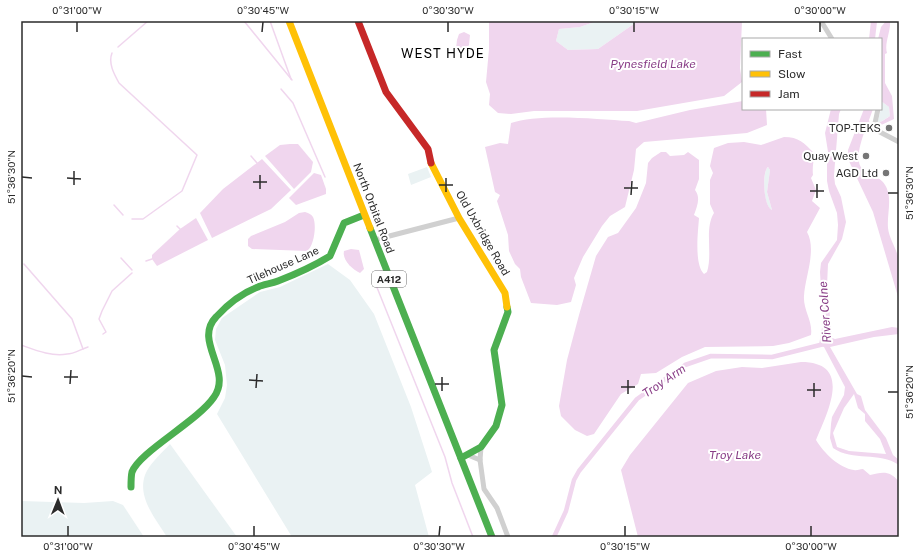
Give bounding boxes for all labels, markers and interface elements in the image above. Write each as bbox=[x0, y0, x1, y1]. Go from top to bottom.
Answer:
text: 0°31'00"W bbox=[52, 4, 102, 16]
text: 0°30'45"W bbox=[237, 4, 289, 16]
text: 0°30'30"W bbox=[422, 4, 474, 16]
text: 0°30'15"W bbox=[609, 4, 659, 16]
text: 0°30'00"W bbox=[794, 4, 846, 16]
legend bbox=[742, 38, 882, 110]
district label: WEST HYDE bbox=[401, 46, 485, 61]
text: Fast bbox=[778, 47, 803, 61]
water label: Pynesfield Lake bbox=[610, 57, 696, 71]
text: Slow bbox=[778, 67, 806, 81]
text: Jam bbox=[778, 87, 800, 101]
place label: TOP-TEKS bbox=[829, 122, 881, 134]
marker: TOP-TEKS bbox=[884, 123, 894, 133]
text: 51°36'30"N bbox=[5, 150, 17, 204]
place label: Quay West bbox=[803, 150, 858, 162]
marker: Quay West bbox=[861, 151, 871, 161]
street label: North Orbital Road bbox=[351, 161, 397, 255]
text: 51°36'30"N bbox=[903, 166, 915, 220]
place label: AGD Ltd bbox=[836, 167, 878, 179]
marker: AGD Ltd bbox=[881, 168, 891, 178]
street label: Old Uxbridge Road bbox=[454, 188, 512, 278]
street label: Tilehouse Lane bbox=[245, 244, 321, 286]
road number: A412 bbox=[372, 271, 406, 287]
water label: River Colne bbox=[816, 280, 834, 343]
text: 51°36'20"N bbox=[5, 349, 17, 403]
water label: Troy Arm bbox=[640, 361, 688, 400]
text: 51°36'20"N bbox=[903, 365, 915, 419]
water label: Troy Lake bbox=[709, 448, 761, 462]
north arrow bbox=[38, 480, 78, 520]
text: N bbox=[54, 484, 63, 496]
text: 0°31'00"W bbox=[43, 540, 93, 552]
text: 0°30'45"W bbox=[228, 540, 280, 552]
text: 0°30'30"W bbox=[413, 540, 465, 552]
text: 0°30'15"W bbox=[600, 540, 650, 552]
text: 0°30'00"W bbox=[785, 540, 837, 552]

